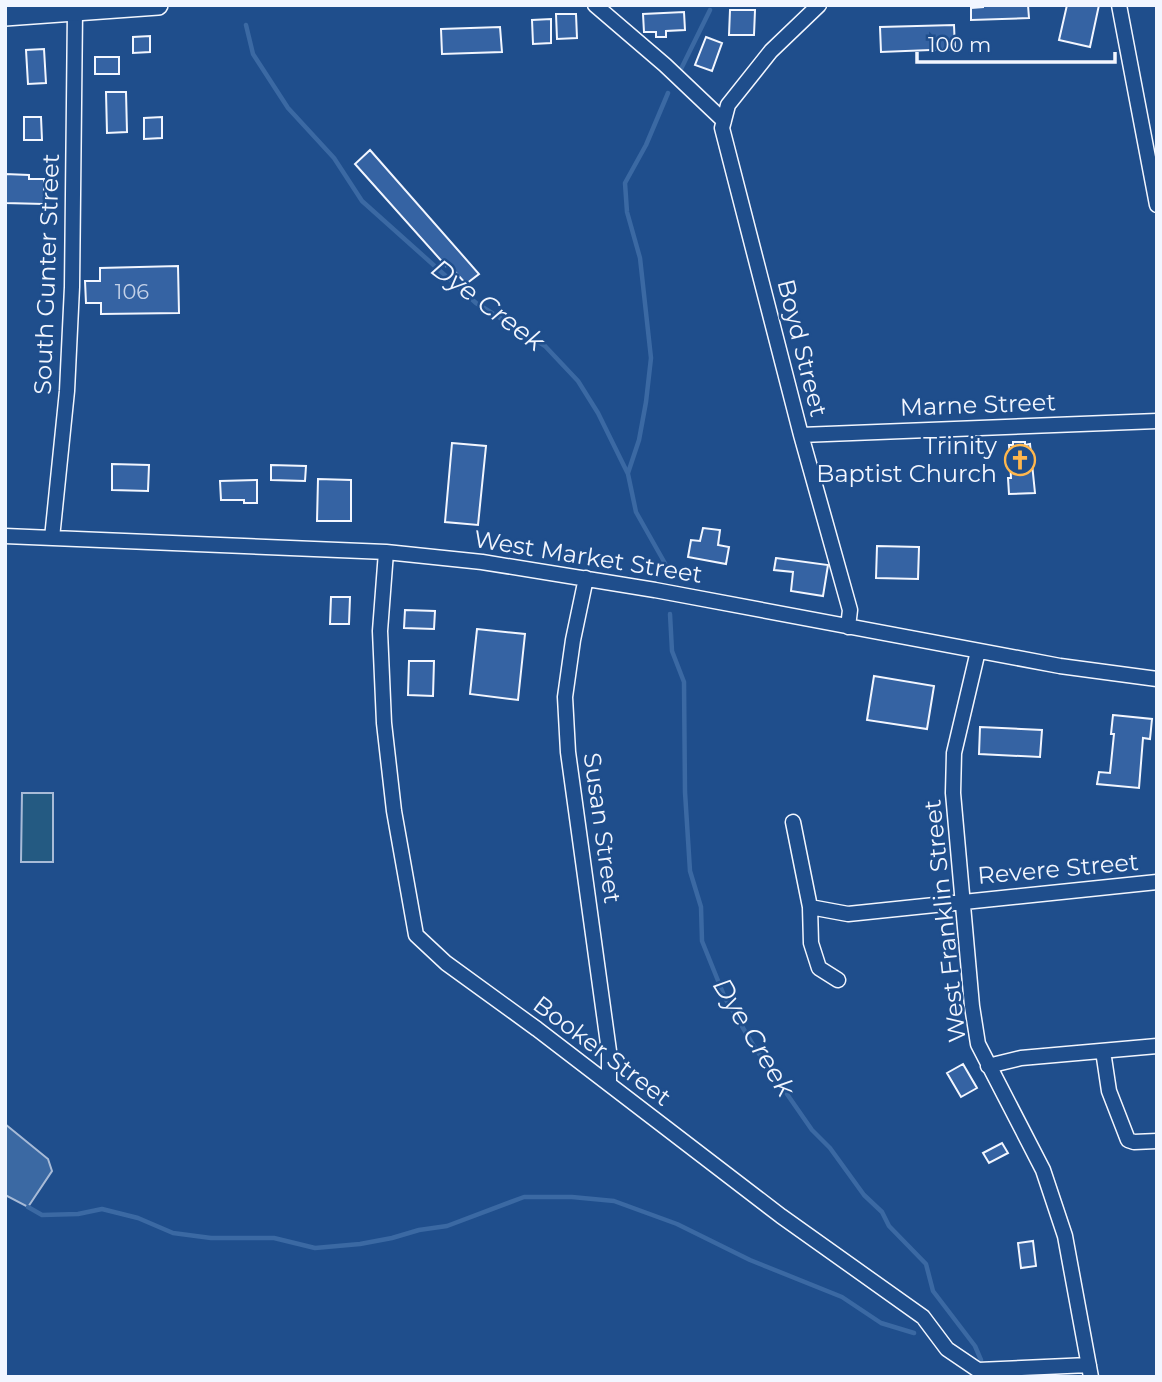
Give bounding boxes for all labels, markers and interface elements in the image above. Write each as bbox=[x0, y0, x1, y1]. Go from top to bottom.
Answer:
scale bar bbox=[917, 21, 1115, 65]
text: 100 m bbox=[928, 32, 991, 57]
street label: South Gunter Street bbox=[28, 153, 65, 395]
water label: Dye Creek bbox=[425, 252, 552, 359]
street label: Boyd Street bbox=[771, 276, 834, 420]
house number: 106 bbox=[115, 279, 149, 304]
street label: Marne Street bbox=[899, 387, 1057, 422]
place label: Trinity Baptist Church bbox=[816, 431, 997, 488]
church icon: Trinity Baptist Church bbox=[1003, 443, 1037, 477]
street label: West Market Street bbox=[472, 524, 705, 589]
street label: Susan Street bbox=[578, 751, 627, 905]
street label: West Franklin Street bbox=[917, 798, 972, 1044]
street label: Revere Street bbox=[976, 847, 1140, 890]
water label: Dye Creek bbox=[706, 972, 803, 1104]
street label: Booker Street bbox=[528, 989, 677, 1112]

